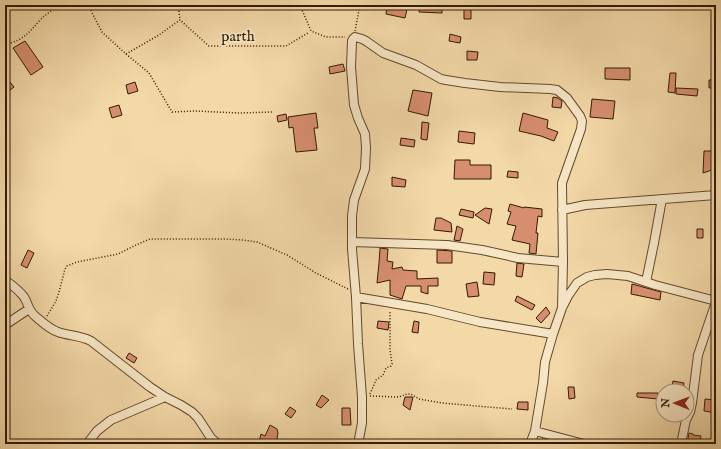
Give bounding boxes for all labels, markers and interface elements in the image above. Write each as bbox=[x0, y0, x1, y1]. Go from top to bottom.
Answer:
street label: parth bbox=[221, 27, 255, 46]
north arrow bbox=[655, 383, 695, 423]
text: N bbox=[659, 397, 673, 409]

